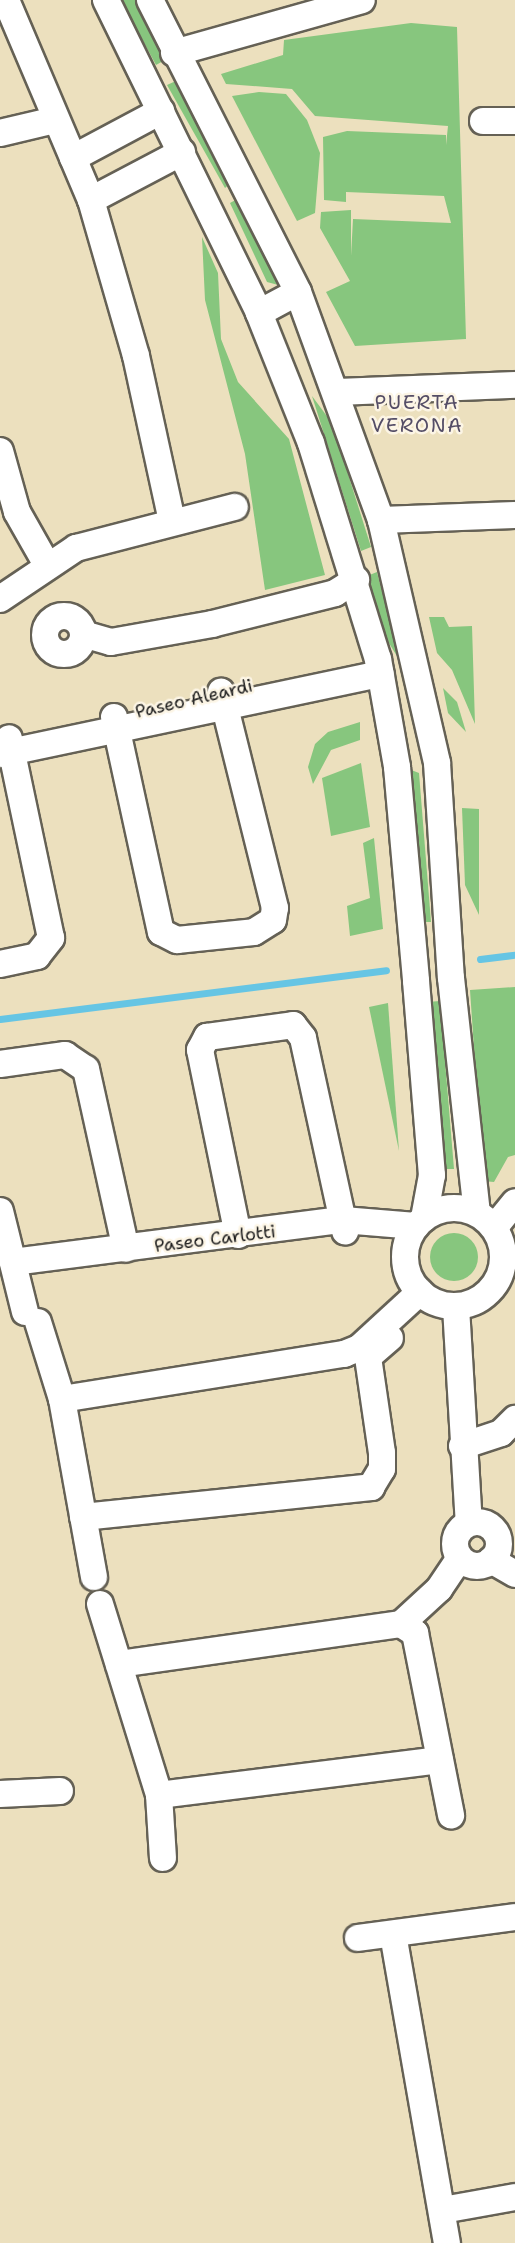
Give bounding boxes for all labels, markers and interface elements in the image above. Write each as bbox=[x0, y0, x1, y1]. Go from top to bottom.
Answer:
district label: PUERTA VERONA bbox=[371, 390, 463, 437]
street label: Paseo Aleardi bbox=[133, 675, 255, 723]
street label: Paseo Carlotti bbox=[153, 1221, 277, 1257]

